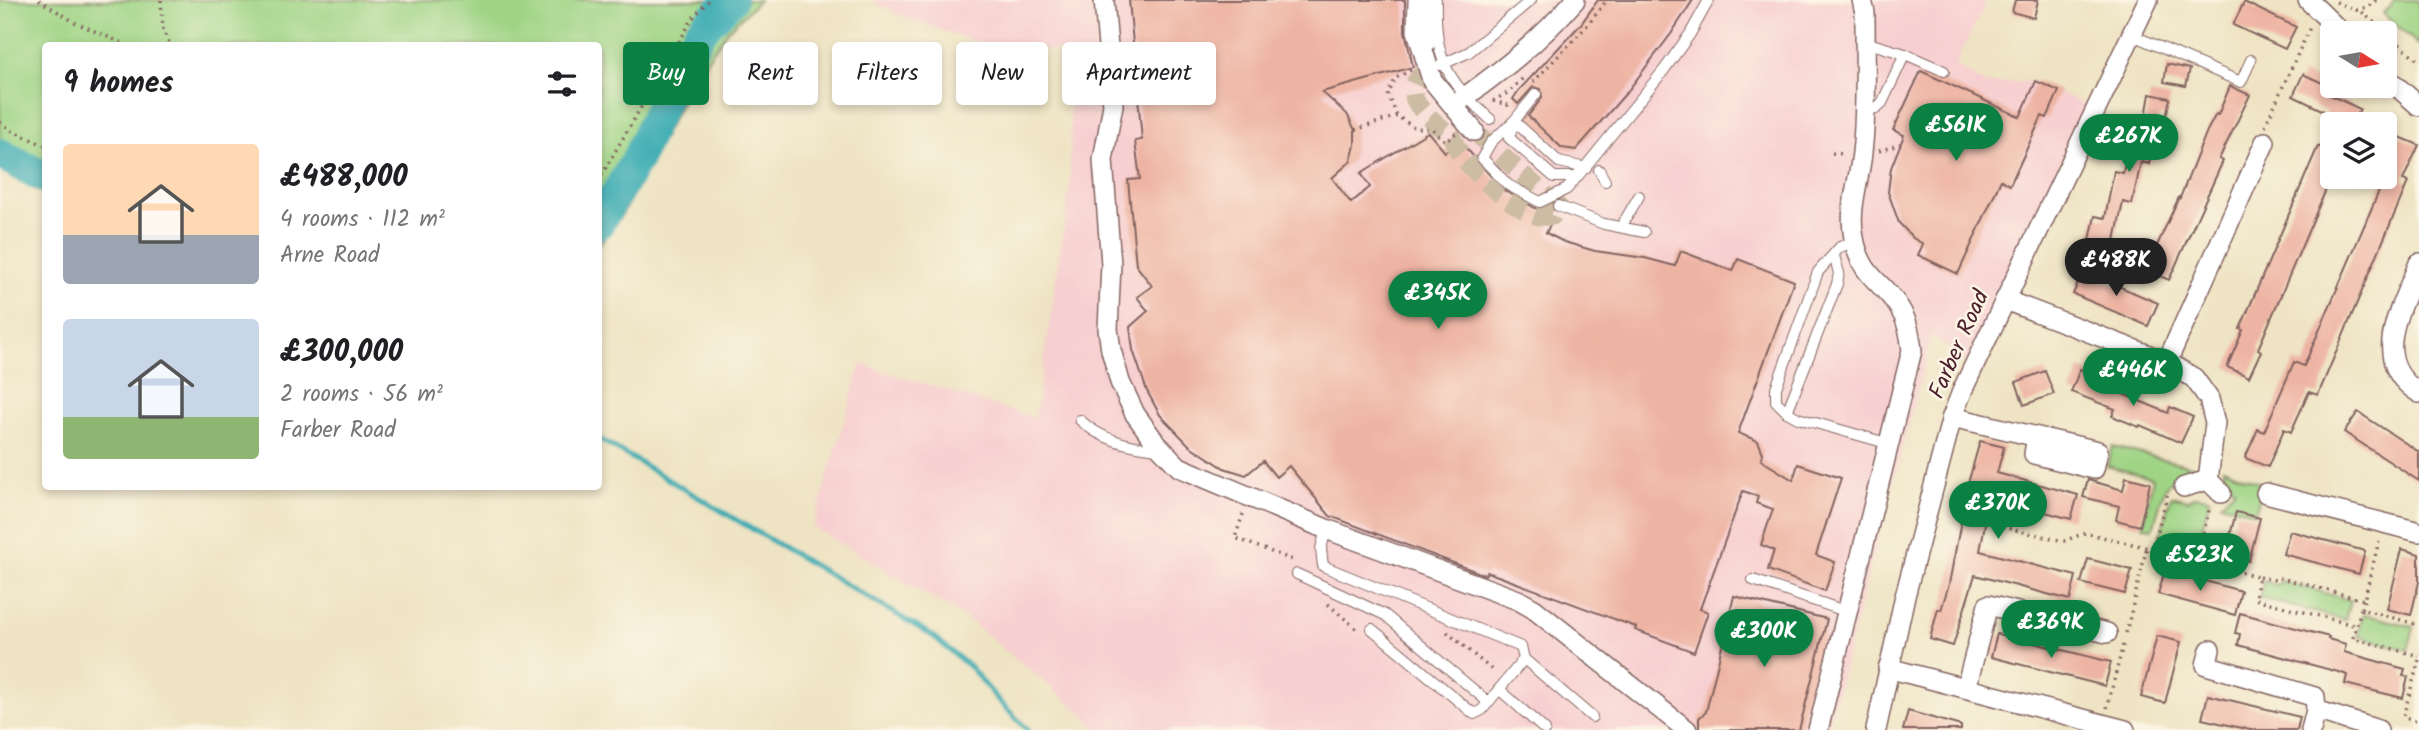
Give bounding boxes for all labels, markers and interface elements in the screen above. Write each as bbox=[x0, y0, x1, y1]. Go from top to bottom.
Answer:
north arrow bbox=[2320, 21, 2398, 98]
map controls bbox=[2320, 21, 2397, 189]
chip: Buy bbox=[623, 42, 709, 105]
chip: Rent bbox=[723, 42, 818, 105]
chip: Filters bbox=[832, 42, 942, 105]
chip: New bbox=[956, 42, 1048, 105]
chip: Apartment bbox=[1062, 42, 1216, 105]
text: 9 homes bbox=[63, 60, 174, 108]
icon: filters bbox=[543, 65, 581, 103]
pin: £561K bbox=[1907, 104, 2005, 163]
text: £561K bbox=[1925, 108, 1987, 144]
button: layers bbox=[2320, 112, 2397, 189]
pin: £267K bbox=[2080, 114, 2178, 174]
text: £267K bbox=[2095, 119, 2163, 155]
text: £488,000 bbox=[280, 154, 408, 202]
icon: home bbox=[119, 172, 203, 256]
text: 4 rooms · 112 m² bbox=[280, 202, 445, 238]
text: Arne Road bbox=[280, 238, 380, 274]
pin: £488K bbox=[2067, 238, 2165, 298]
text: £488K bbox=[2081, 243, 2151, 279]
pin: £345K bbox=[1389, 272, 1487, 331]
text: £345K bbox=[1404, 276, 1472, 312]
street label: Farber Road bbox=[1920, 284, 2000, 405]
text: £300,000 bbox=[280, 329, 403, 377]
icon: home bbox=[119, 347, 203, 431]
pin: £446K bbox=[2084, 348, 2182, 408]
text: £446K bbox=[2099, 353, 2167, 389]
text: 2 rooms · 56 m² bbox=[280, 377, 443, 413]
text: Farber Road bbox=[280, 413, 396, 449]
pin: £370K bbox=[1949, 482, 2047, 541]
text: £370K bbox=[1965, 486, 2031, 522]
pin: £523K bbox=[2151, 534, 2249, 593]
text: £523K bbox=[2166, 538, 2234, 574]
pin: £369K bbox=[2002, 600, 2100, 660]
text: £369K bbox=[2017, 605, 2085, 641]
pin: £300K bbox=[1715, 610, 1813, 669]
text: £300K bbox=[1731, 614, 1797, 650]

